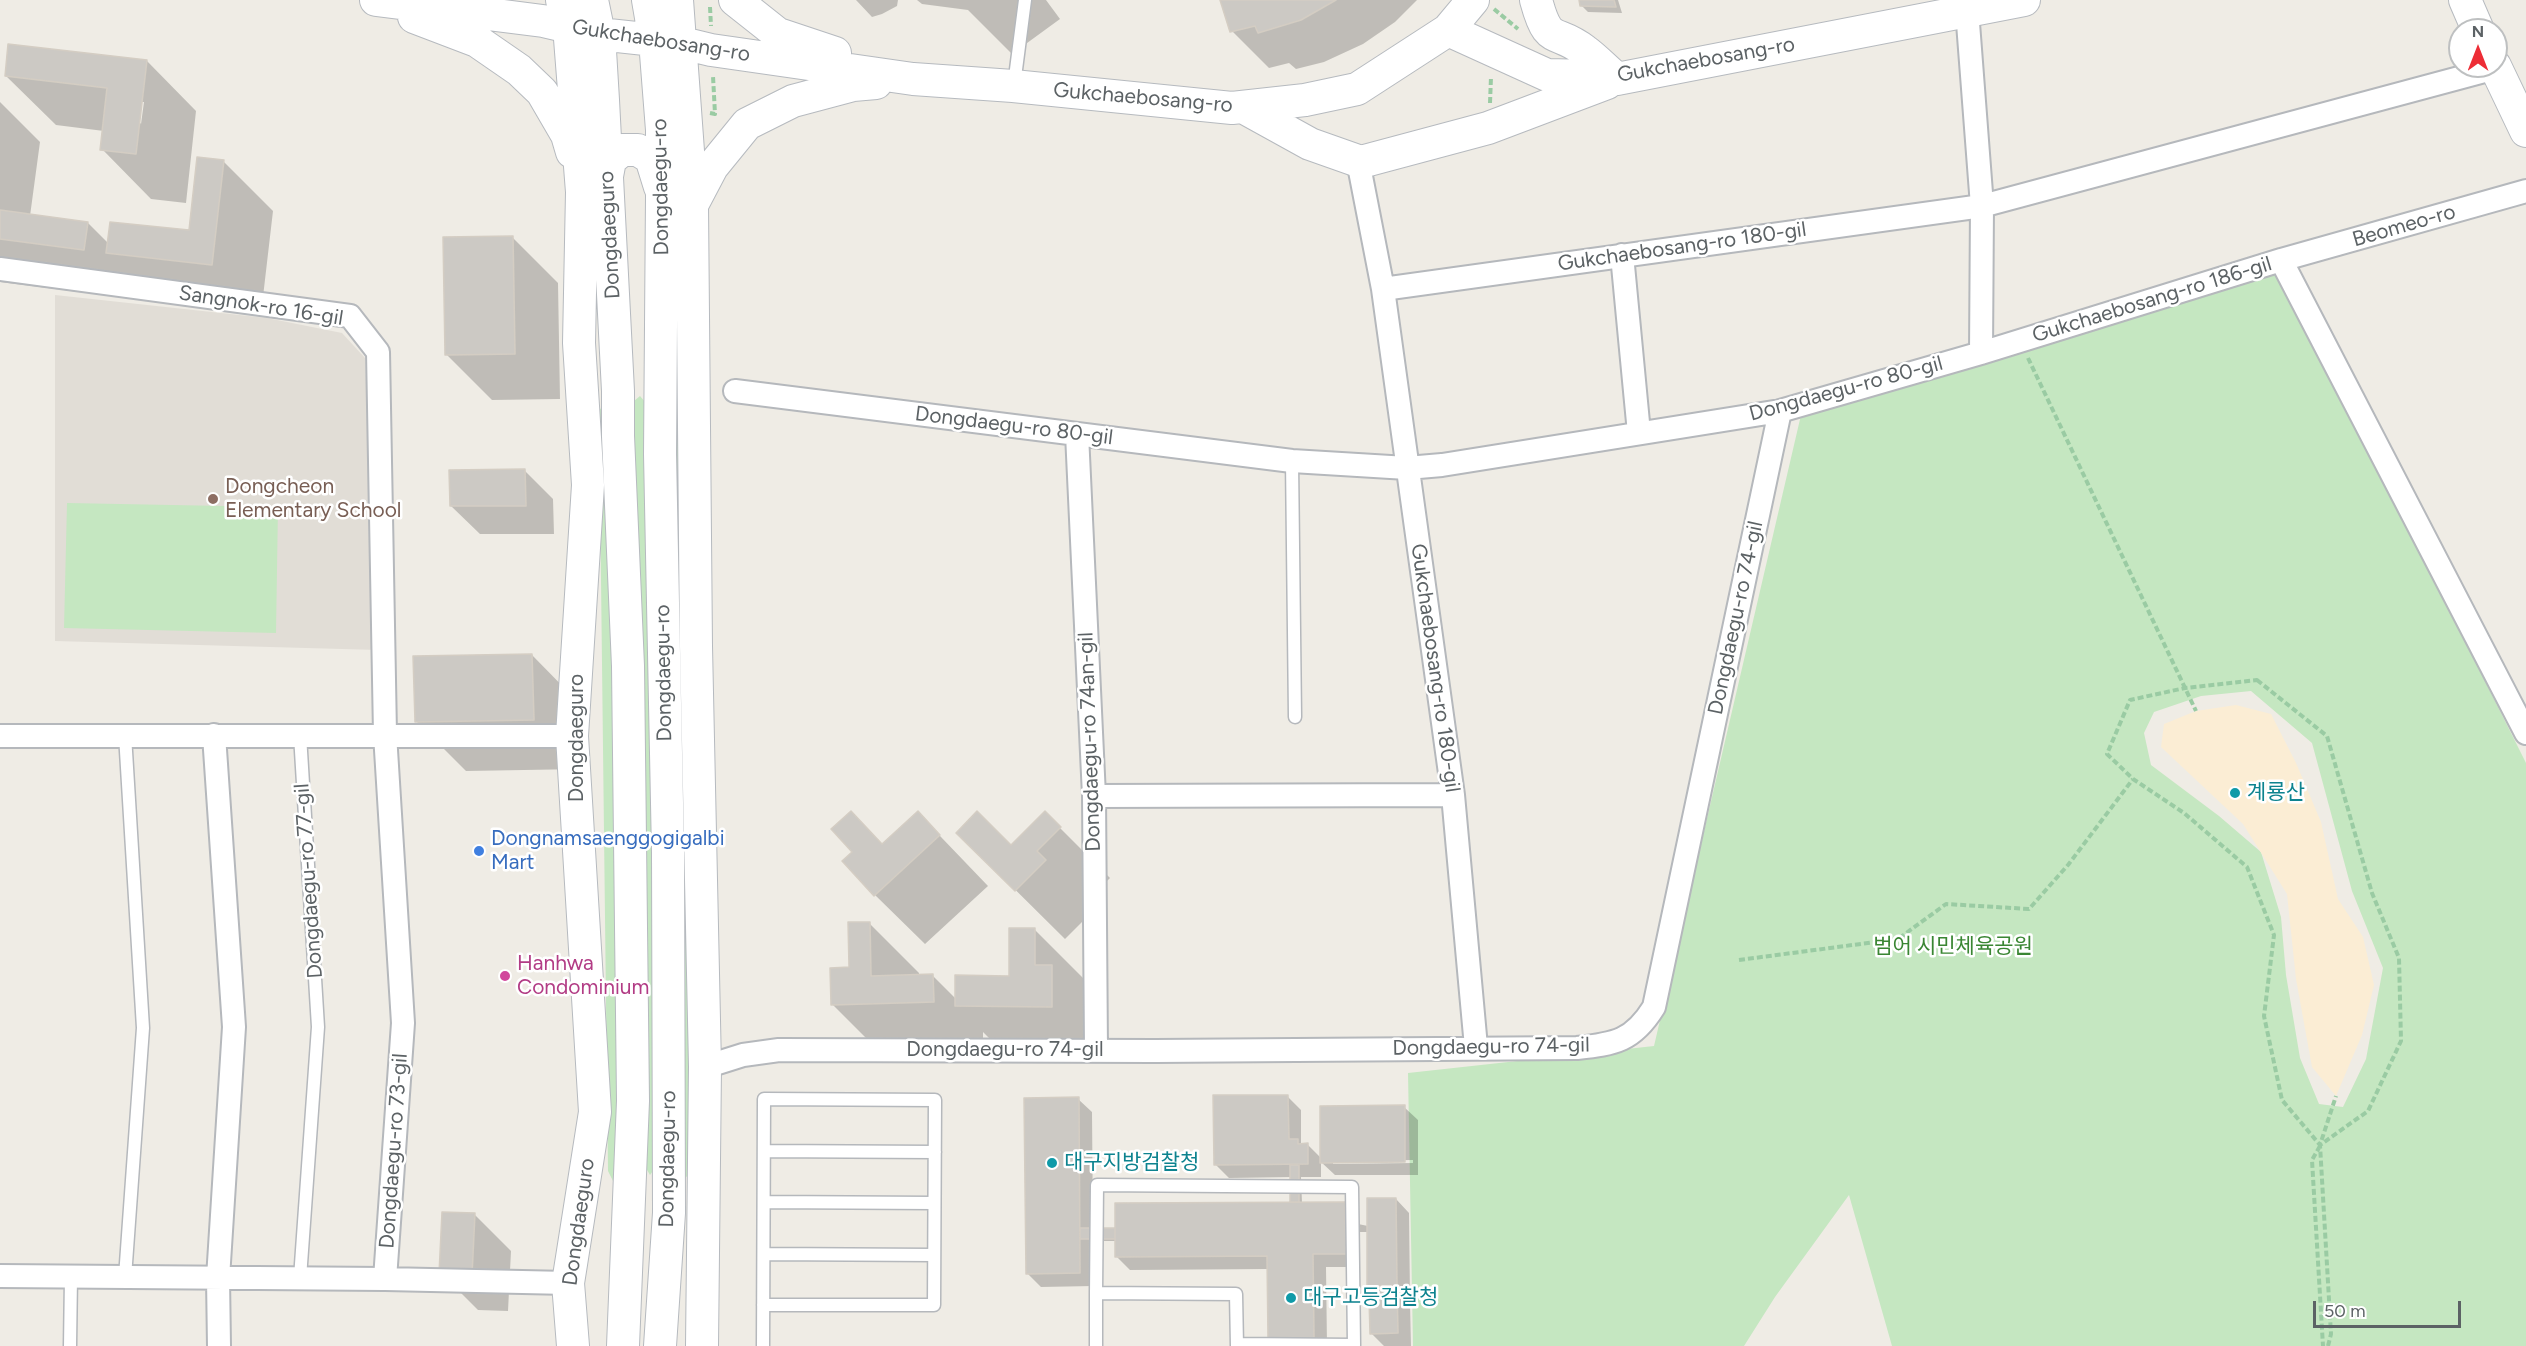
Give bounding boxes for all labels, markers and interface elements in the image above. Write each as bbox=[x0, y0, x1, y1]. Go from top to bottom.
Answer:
street label: Gukchaebosang-ro bbox=[570, 14, 752, 68]
north arrow bbox=[2448, 18, 2508, 78]
text: N bbox=[2472, 22, 2484, 41]
street label: Gukchaebosang-ro bbox=[1615, 32, 1797, 88]
street label: Gukchaebosang-ro bbox=[1052, 78, 1234, 118]
street label: Dongdaegu-ro bbox=[647, 118, 675, 256]
street label: Dongdaeguro bbox=[594, 170, 626, 300]
street label: Beomeo-ro bbox=[2350, 199, 2458, 253]
street label: Gukchaebosang-ro 180-gil bbox=[1556, 217, 1808, 277]
street label: Gukchaebosang-ro 186-gil bbox=[2029, 252, 2275, 348]
street label: Sangnok-ro 16-gil bbox=[177, 281, 345, 331]
street label: Dongdaegu-ro 80-gil bbox=[1746, 351, 1946, 427]
street label: Dongdaegu-ro 80-gil bbox=[914, 401, 1114, 451]
place label: Dongcheon Elementary School bbox=[225, 474, 401, 524]
marker: Dongcheon Elementary School bbox=[206, 492, 220, 506]
street label: Dongdaegu-ro 74-gil bbox=[1703, 519, 1769, 717]
street label: Gukchaebosang-ro 180-gil bbox=[1405, 542, 1465, 794]
street label: Dongdaegu-ro bbox=[650, 604, 678, 742]
street label: Dongdaegu-ro 74an-gil bbox=[1074, 632, 1106, 852]
street label: Dongdaeguro bbox=[564, 674, 590, 802]
place label: 계룡산 bbox=[2247, 780, 2305, 806]
street label: Dongdaegu-ro 77-gil bbox=[290, 783, 328, 979]
marker: 계룡산 bbox=[2228, 786, 2242, 800]
place label: Dongnamsaenggogigalbi Mart bbox=[491, 826, 725, 876]
marker: Dongnamsaenggogigalbi Mart bbox=[472, 844, 486, 858]
park label: 범어 시민체육공원 bbox=[1873, 934, 2033, 960]
place label: Hanhwa Condominium bbox=[517, 951, 649, 1001]
marker: Hanhwa Condominium bbox=[498, 969, 512, 983]
street label: Dongdaegu-ro 74-gil bbox=[1392, 1033, 1590, 1061]
street label: Dongdaegu-ro 74-gil bbox=[906, 1037, 1104, 1063]
street label: Dongdaegu-ro 73-gil bbox=[375, 1053, 413, 1249]
street label: Dongdaegu-ro bbox=[654, 1090, 682, 1228]
place label: 대구지방검찰청 bbox=[1064, 1150, 1199, 1176]
marker: 대구지방검찰청 bbox=[1045, 1156, 1059, 1170]
street label: Dongdaeguro bbox=[558, 1157, 600, 1287]
place label: 대구고등검찰청 bbox=[1303, 1285, 1438, 1311]
scale bar bbox=[2316, 1289, 2464, 1327]
marker: 대구고등검찰청 bbox=[1284, 1291, 1298, 1305]
text: 50 m bbox=[2324, 1300, 2366, 1322]

